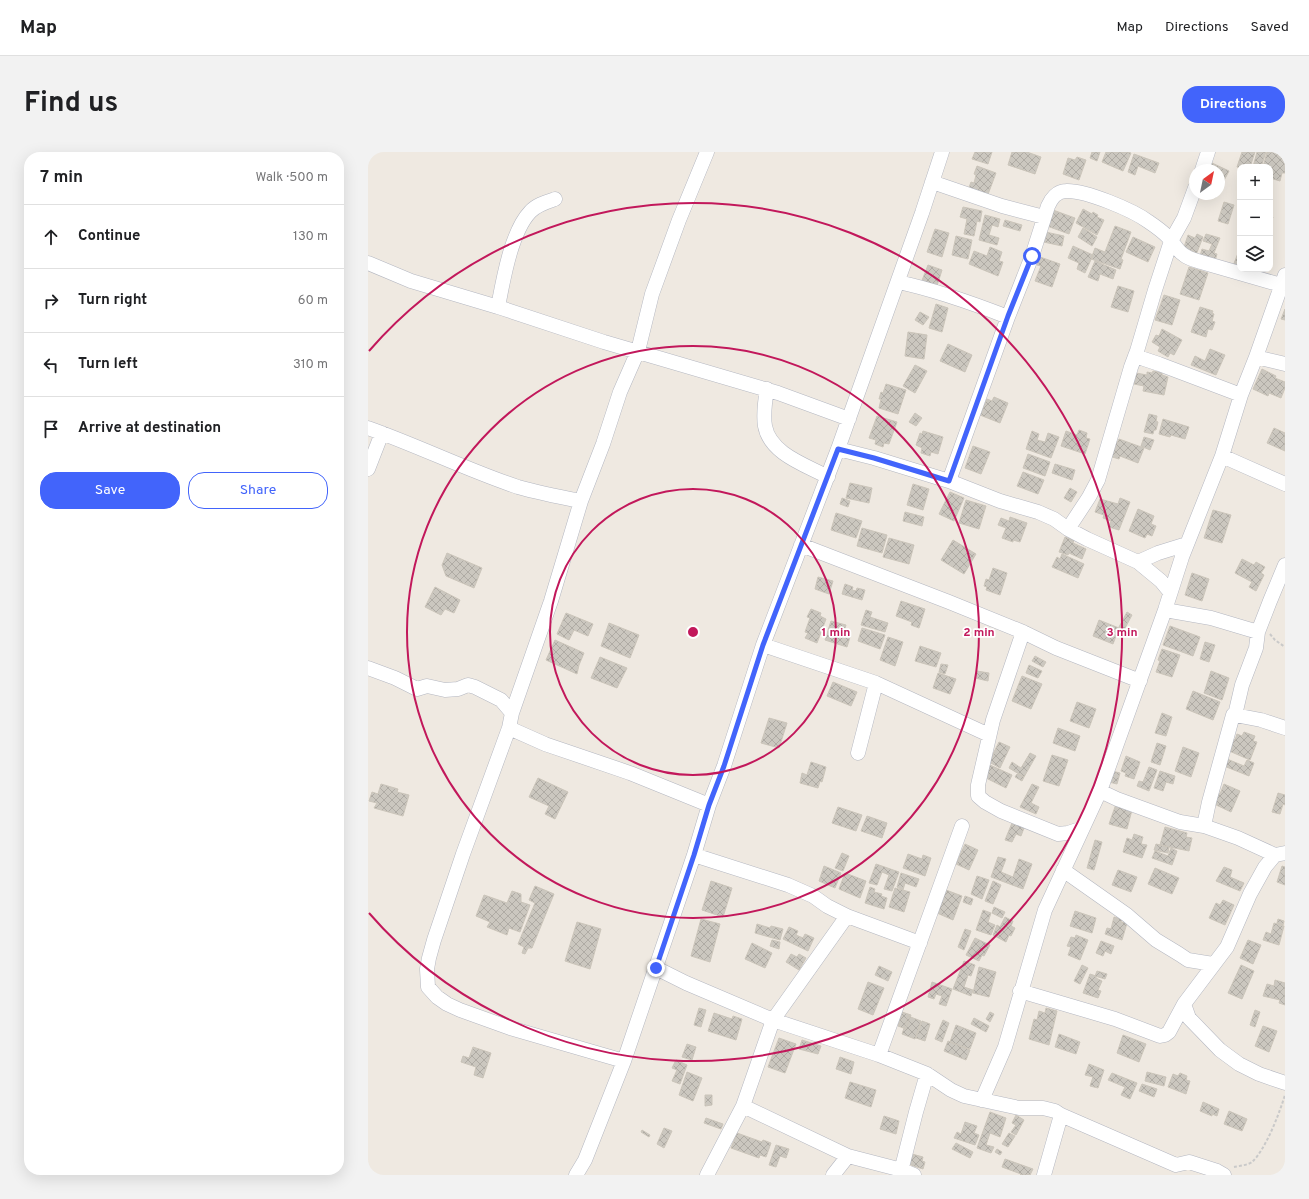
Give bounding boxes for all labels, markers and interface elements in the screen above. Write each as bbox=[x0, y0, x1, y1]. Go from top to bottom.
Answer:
text: Map bbox=[20, 16, 57, 40]
text: Map bbox=[1117, 19, 1143, 36]
text: Directions bbox=[1165, 19, 1229, 36]
text: Saved bbox=[1251, 19, 1289, 36]
text: Find us bbox=[24, 86, 118, 122]
button: Directions bbox=[1182, 86, 1285, 123]
north arrow bbox=[1189, 164, 1225, 200]
map controls bbox=[1237, 164, 1273, 272]
button: + bbox=[1237, 164, 1273, 200]
text: 7 min bbox=[40, 167, 83, 189]
text: Walk · 500 m bbox=[255, 170, 328, 186]
button: − bbox=[1237, 200, 1273, 236]
icon: ahead bbox=[40, 226, 62, 248]
text: Continue bbox=[78, 227, 140, 246]
text: 130 m bbox=[293, 229, 328, 245]
button: layers bbox=[1237, 236, 1273, 272]
route start bbox=[1023, 247, 1041, 265]
icon: right bbox=[40, 290, 62, 312]
text: Turn right bbox=[78, 291, 147, 310]
text: 60 m bbox=[298, 293, 328, 309]
icon: left bbox=[40, 354, 62, 376]
text: Turn left bbox=[78, 355, 138, 374]
text: 310 m bbox=[293, 357, 328, 373]
icon: arrive bbox=[40, 418, 62, 440]
text: Arrive at destination bbox=[78, 419, 221, 438]
button: Save bbox=[40, 472, 180, 509]
button: Share bbox=[188, 472, 328, 509]
centre of rings bbox=[686, 625, 700, 639]
text: 1 min bbox=[822, 625, 850, 641]
text: 2 min bbox=[963, 625, 995, 641]
text: 3 min bbox=[1106, 625, 1138, 641]
route end bbox=[647, 959, 665, 977]

